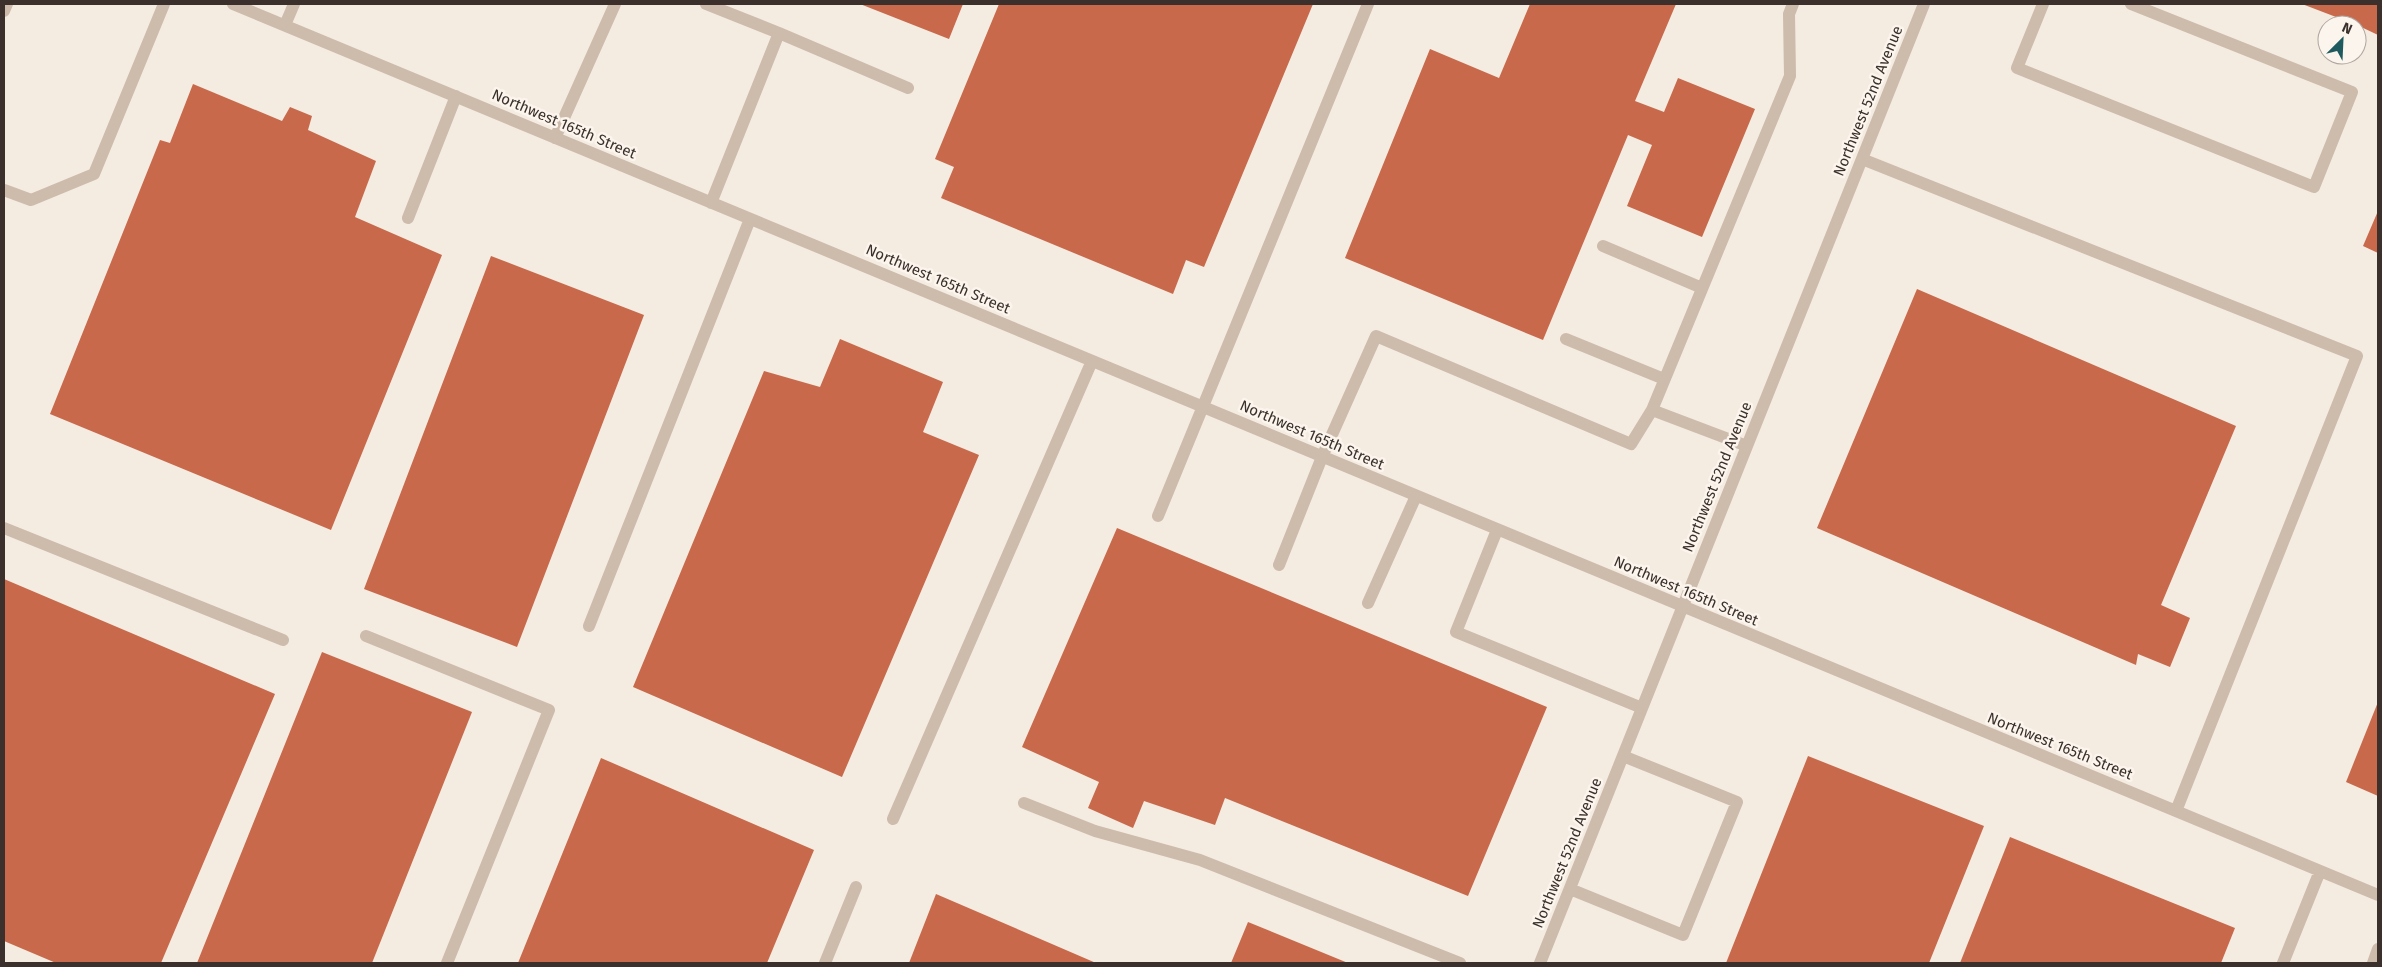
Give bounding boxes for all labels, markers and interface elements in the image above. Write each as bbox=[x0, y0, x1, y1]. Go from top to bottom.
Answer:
north arrow bbox=[2317, 15, 2367, 65]
text: N bbox=[2339, 19, 2355, 38]
street label: Northwest 52nd Avenue bbox=[1830, 23, 1906, 179]
street label: Northwest 165th Street bbox=[489, 85, 639, 163]
street label: Northwest 165th Street bbox=[863, 240, 1013, 318]
street label: Northwest 165th Street bbox=[1237, 396, 1387, 474]
street label: Northwest 52nd Avenue bbox=[1679, 399, 1755, 555]
street label: Northwest 165th Street bbox=[1611, 552, 1761, 630]
street label: Northwest 165th Street bbox=[1985, 709, 2136, 784]
street label: Northwest 52nd Avenue bbox=[1529, 775, 1605, 931]

